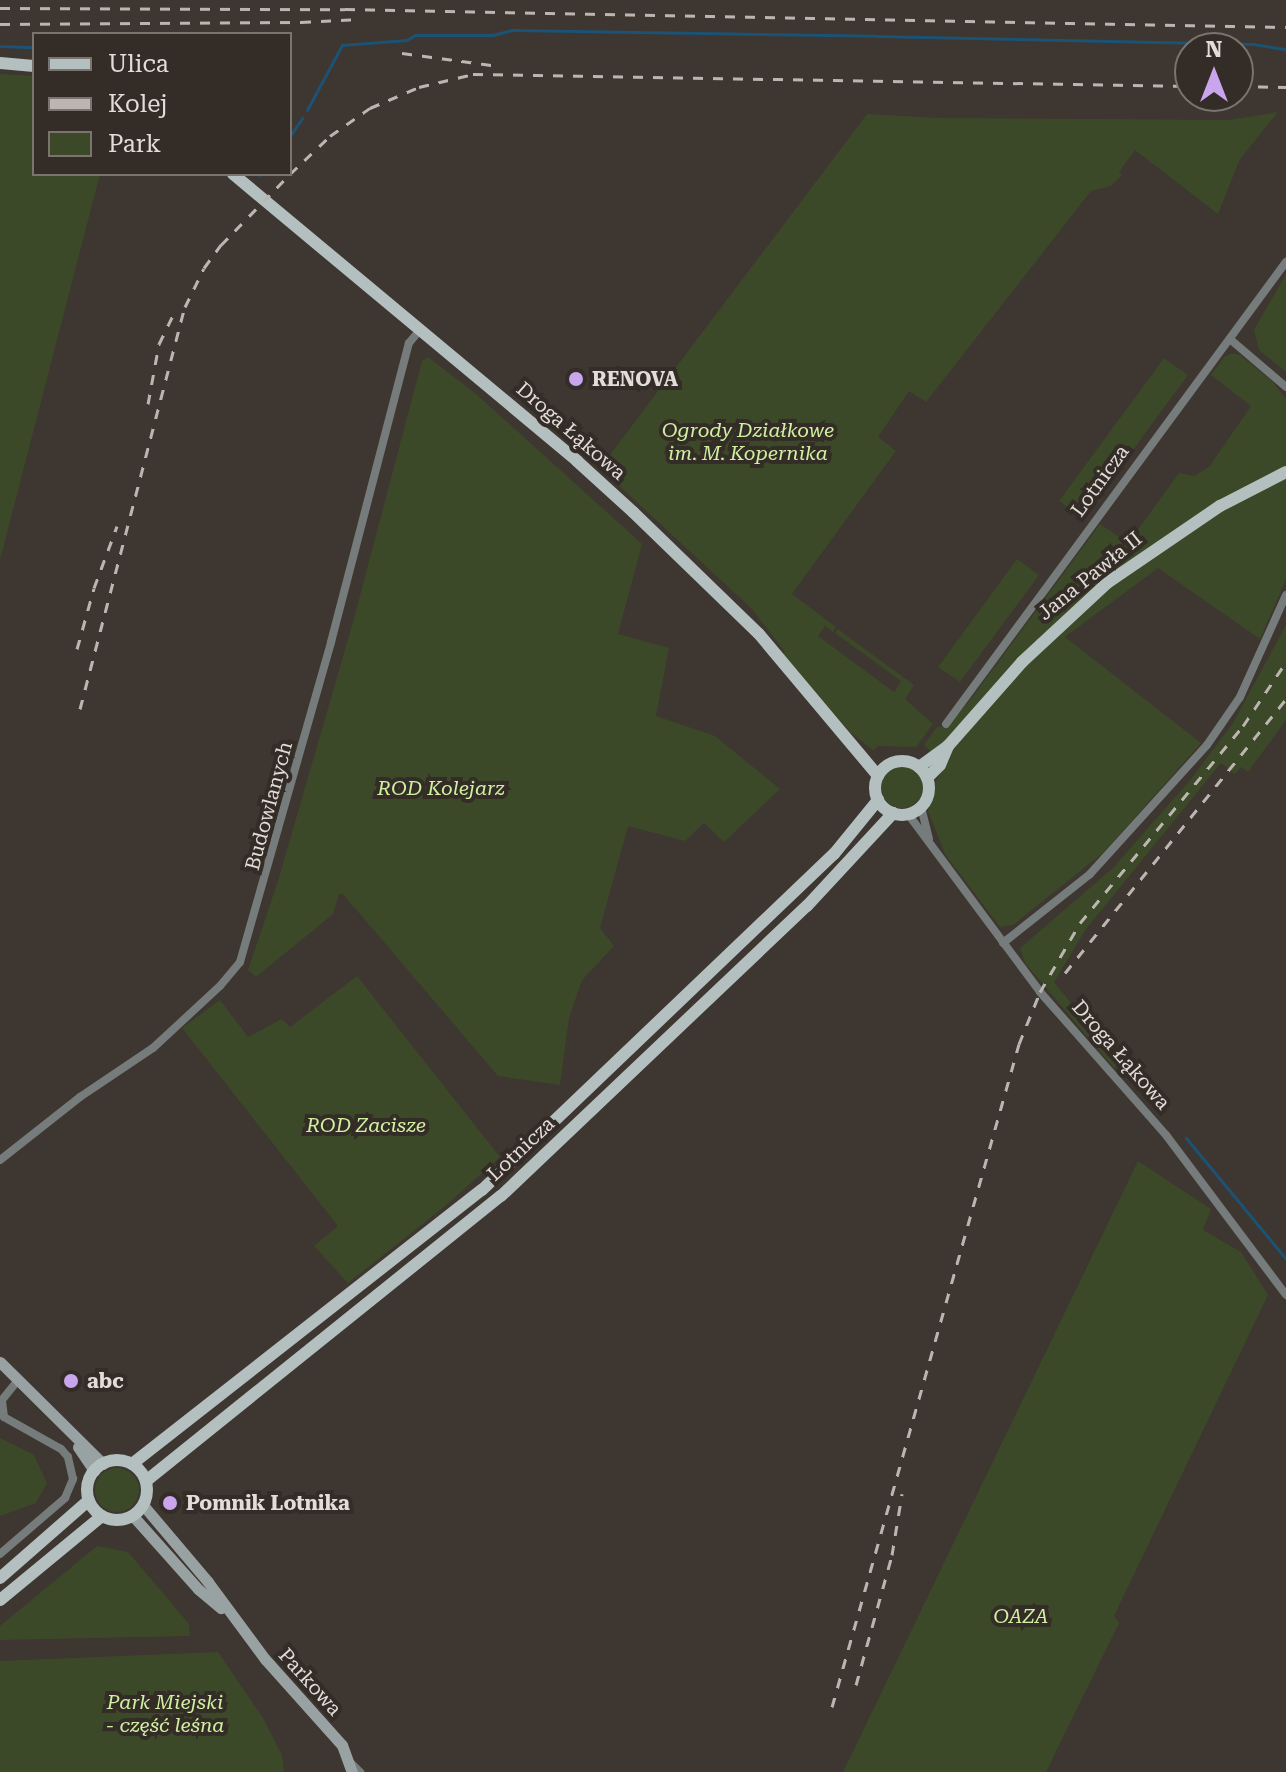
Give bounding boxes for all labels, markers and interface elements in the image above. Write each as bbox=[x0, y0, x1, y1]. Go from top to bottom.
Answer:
legend bbox=[32, 32, 292, 176]
north arrow bbox=[1174, 32, 1254, 112]
text: N bbox=[1206, 37, 1222, 62]
text: Ulica bbox=[108, 50, 169, 78]
text: Kolej bbox=[108, 90, 167, 118]
text: Park bbox=[108, 130, 161, 158]
place label: RENOVA bbox=[592, 367, 678, 391]
marker: RENOVA bbox=[567, 370, 585, 388]
street label: Droga Łąkowa bbox=[511, 377, 631, 485]
park label: Ogrody Działkowe im. M. Kopernika bbox=[662, 419, 834, 466]
street label: Lotnicza bbox=[1066, 440, 1134, 522]
street label: Jana Pawła II bbox=[1033, 527, 1147, 625]
street label: Budowlanych bbox=[240, 739, 298, 873]
park label: ROD Kolejarz bbox=[377, 776, 505, 800]
street label: Droga Łąkowa bbox=[1067, 995, 1175, 1115]
street label: Lotnicza bbox=[482, 1112, 560, 1186]
park label: ROD Zacisze bbox=[306, 1113, 426, 1137]
place label: abc bbox=[87, 1369, 124, 1393]
marker: abc bbox=[62, 1372, 80, 1390]
place label: Pomnik Lotnika bbox=[186, 1491, 350, 1515]
marker: Pomnik Lotnika bbox=[161, 1494, 179, 1512]
park label: OAZA bbox=[994, 1604, 1048, 1628]
street label: Parkowa bbox=[274, 1643, 346, 1721]
park label: Park Miejski - część leśna bbox=[106, 1690, 224, 1737]

